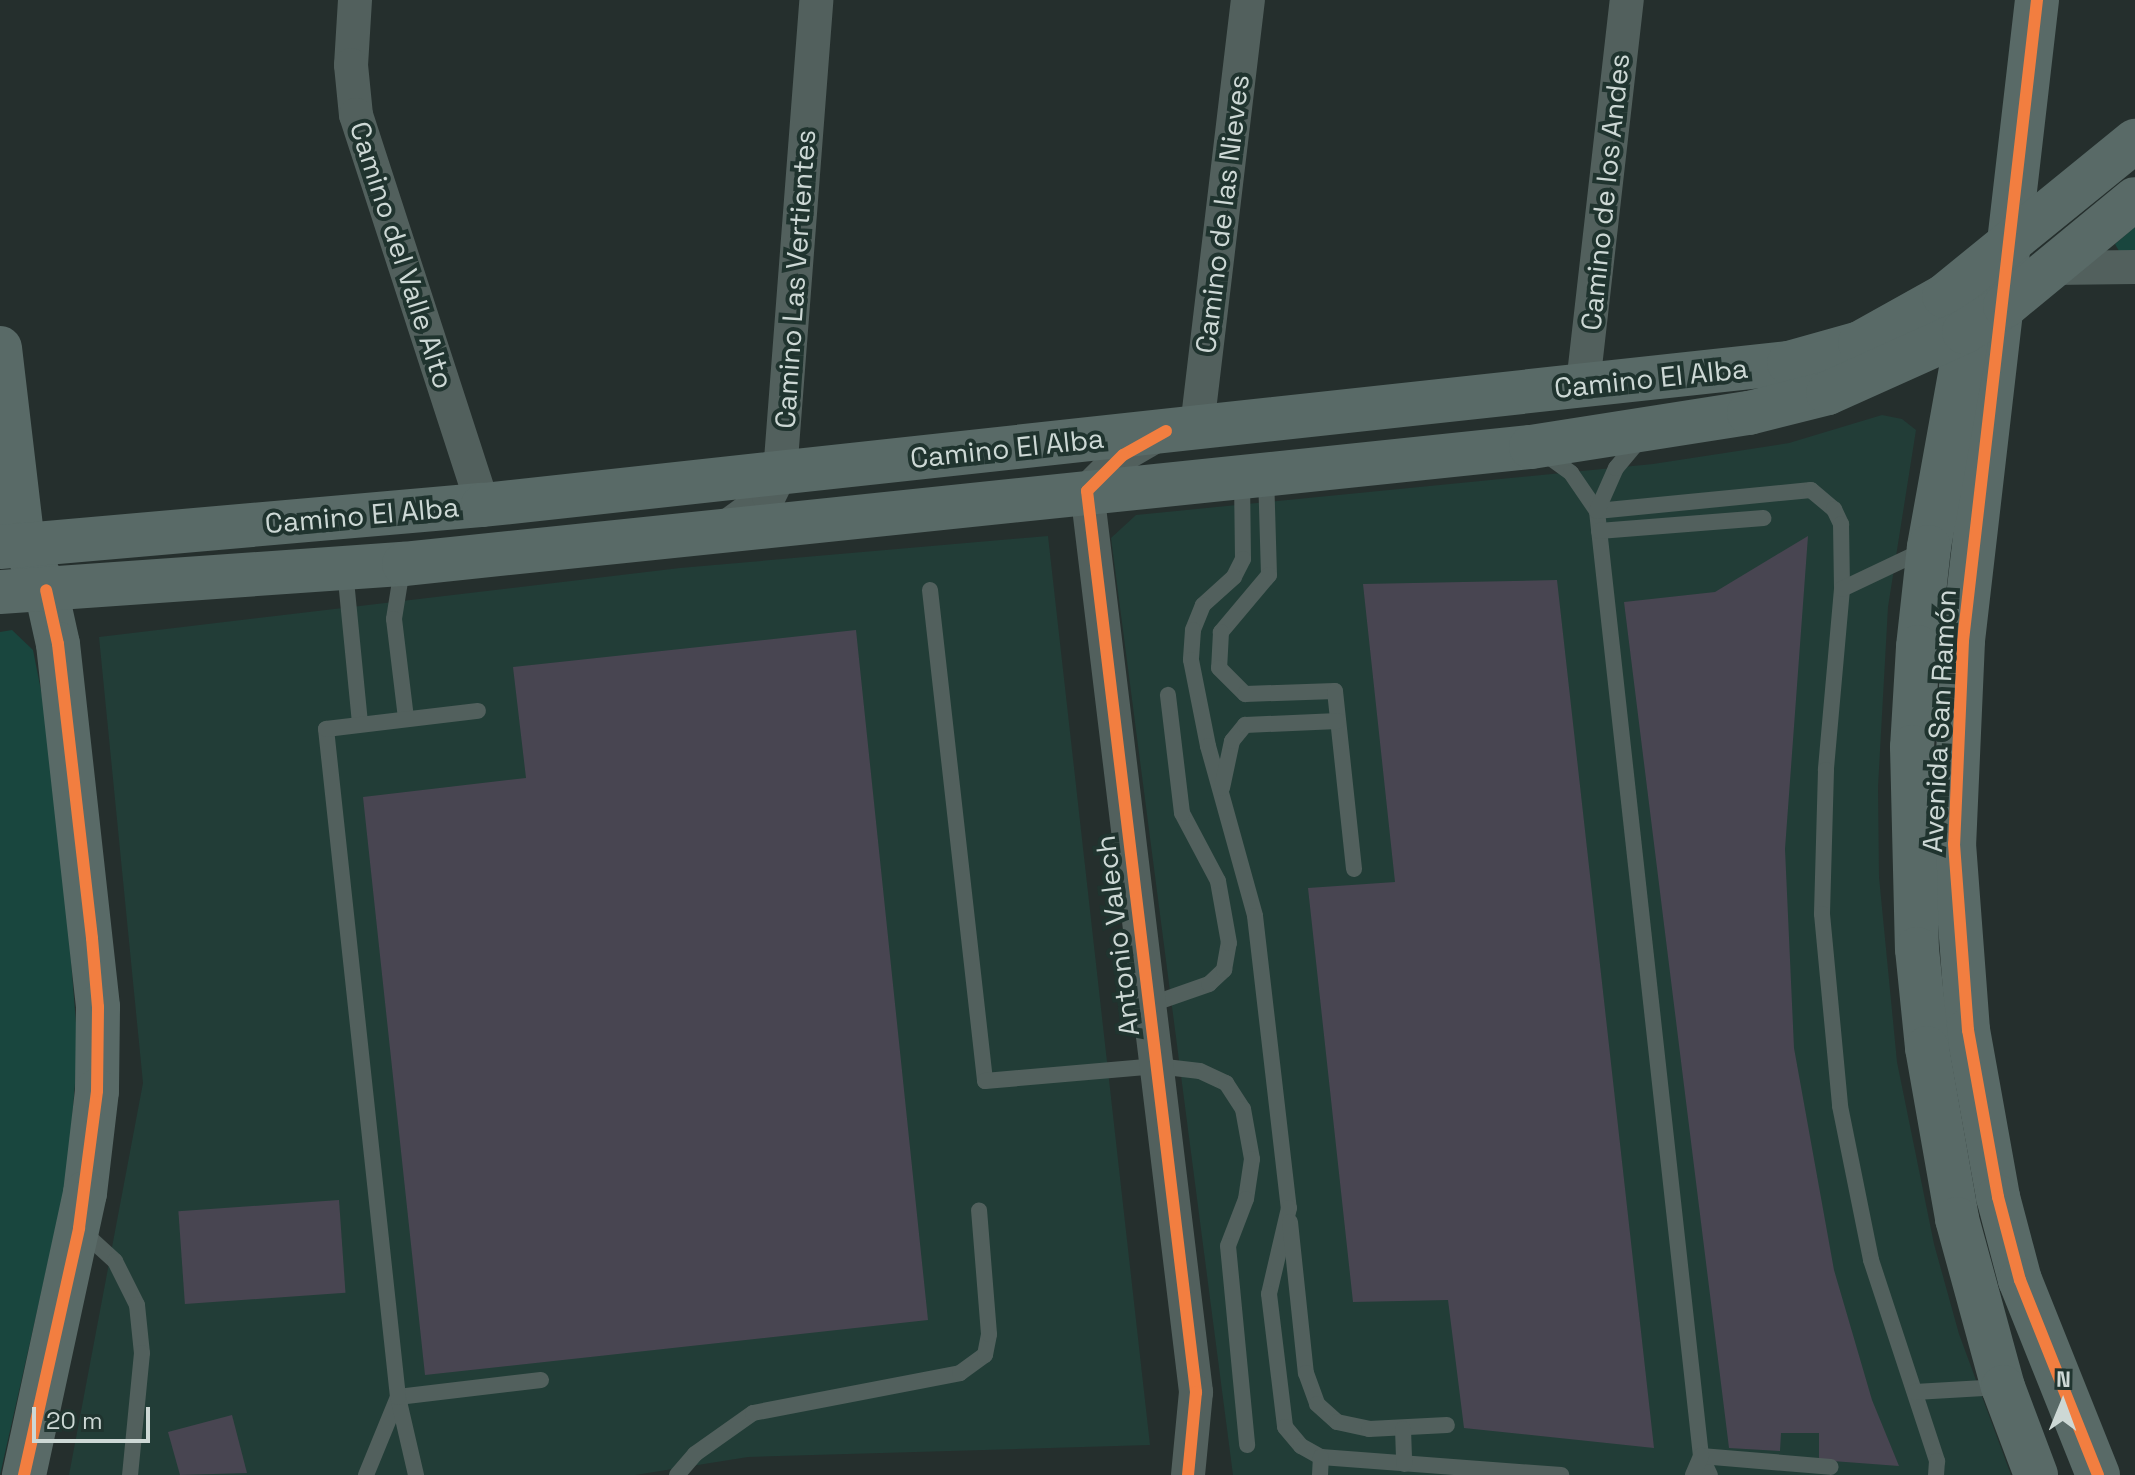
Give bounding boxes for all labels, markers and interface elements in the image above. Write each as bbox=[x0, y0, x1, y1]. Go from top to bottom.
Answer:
street label: Camino de los Andes bbox=[1574, 52, 1636, 332]
street label: Camino de las Nieves bbox=[1188, 73, 1256, 355]
street label: Camino del Valle Alto bbox=[343, 117, 461, 393]
street label: Camino Las Vertientes bbox=[768, 128, 822, 430]
street label: Camino El Alba bbox=[1552, 351, 1750, 405]
street label: Camino El Alba bbox=[908, 421, 1106, 475]
street label: Camino El Alba bbox=[263, 490, 461, 540]
street label: Avenida San Ramón bbox=[1915, 589, 1963, 853]
street label: Antonio Valech bbox=[1088, 834, 1146, 1038]
north arrow bbox=[2023, 1363, 2103, 1443]
text: N bbox=[2056, 1365, 2071, 1393]
scale bar bbox=[36, 1391, 154, 1441]
text: 20 m bbox=[46, 1405, 103, 1436]

